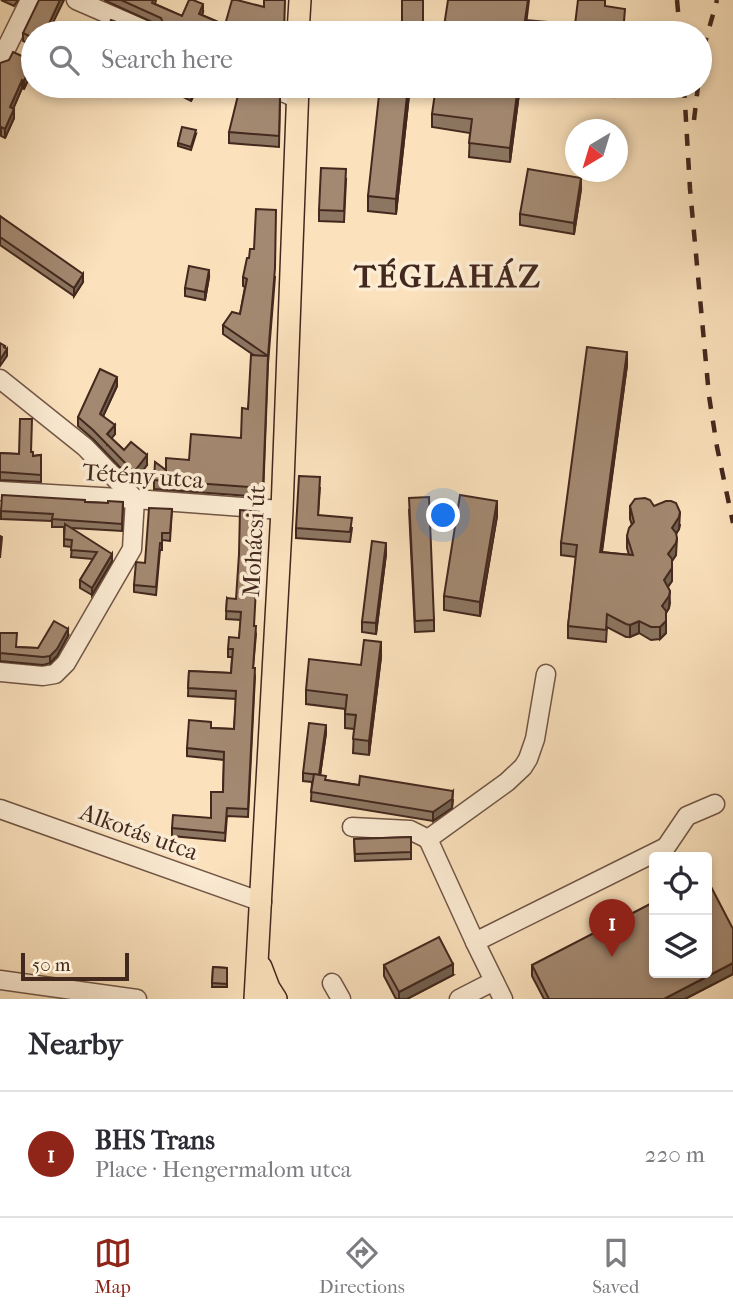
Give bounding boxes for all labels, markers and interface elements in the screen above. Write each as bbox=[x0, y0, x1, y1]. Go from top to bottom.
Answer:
search box bbox=[21, 21, 712, 98]
icon: search bbox=[45, 41, 83, 79]
text: Search here bbox=[101, 44, 233, 75]
north arrow bbox=[565, 119, 628, 182]
district label: TÉGLAHÁZ bbox=[353, 257, 542, 295]
street label: Tétény utca bbox=[81, 458, 205, 494]
street label: Mohácsi út bbox=[237, 484, 271, 598]
your location bbox=[426, 498, 460, 532]
street label: Alkotás utca bbox=[75, 797, 203, 867]
map controls bbox=[649, 852, 712, 978]
button: locate bbox=[649, 852, 712, 915]
pin: 1 bbox=[589, 899, 635, 957]
button: layers bbox=[649, 915, 712, 978]
scale bar bbox=[21, 950, 130, 982]
text: 50 m bbox=[32, 954, 71, 976]
text: Nearby bbox=[28, 1027, 123, 1062]
text: BHS Trans bbox=[95, 1125, 215, 1156]
text: 1 bbox=[47, 1141, 55, 1168]
text: 220 m bbox=[645, 1141, 705, 1168]
text: Place · Hengermalom utca bbox=[95, 1156, 351, 1183]
tab: Map bbox=[94, 1234, 132, 1298]
tab: Directions bbox=[319, 1234, 405, 1298]
tab: Saved bbox=[592, 1234, 639, 1298]

